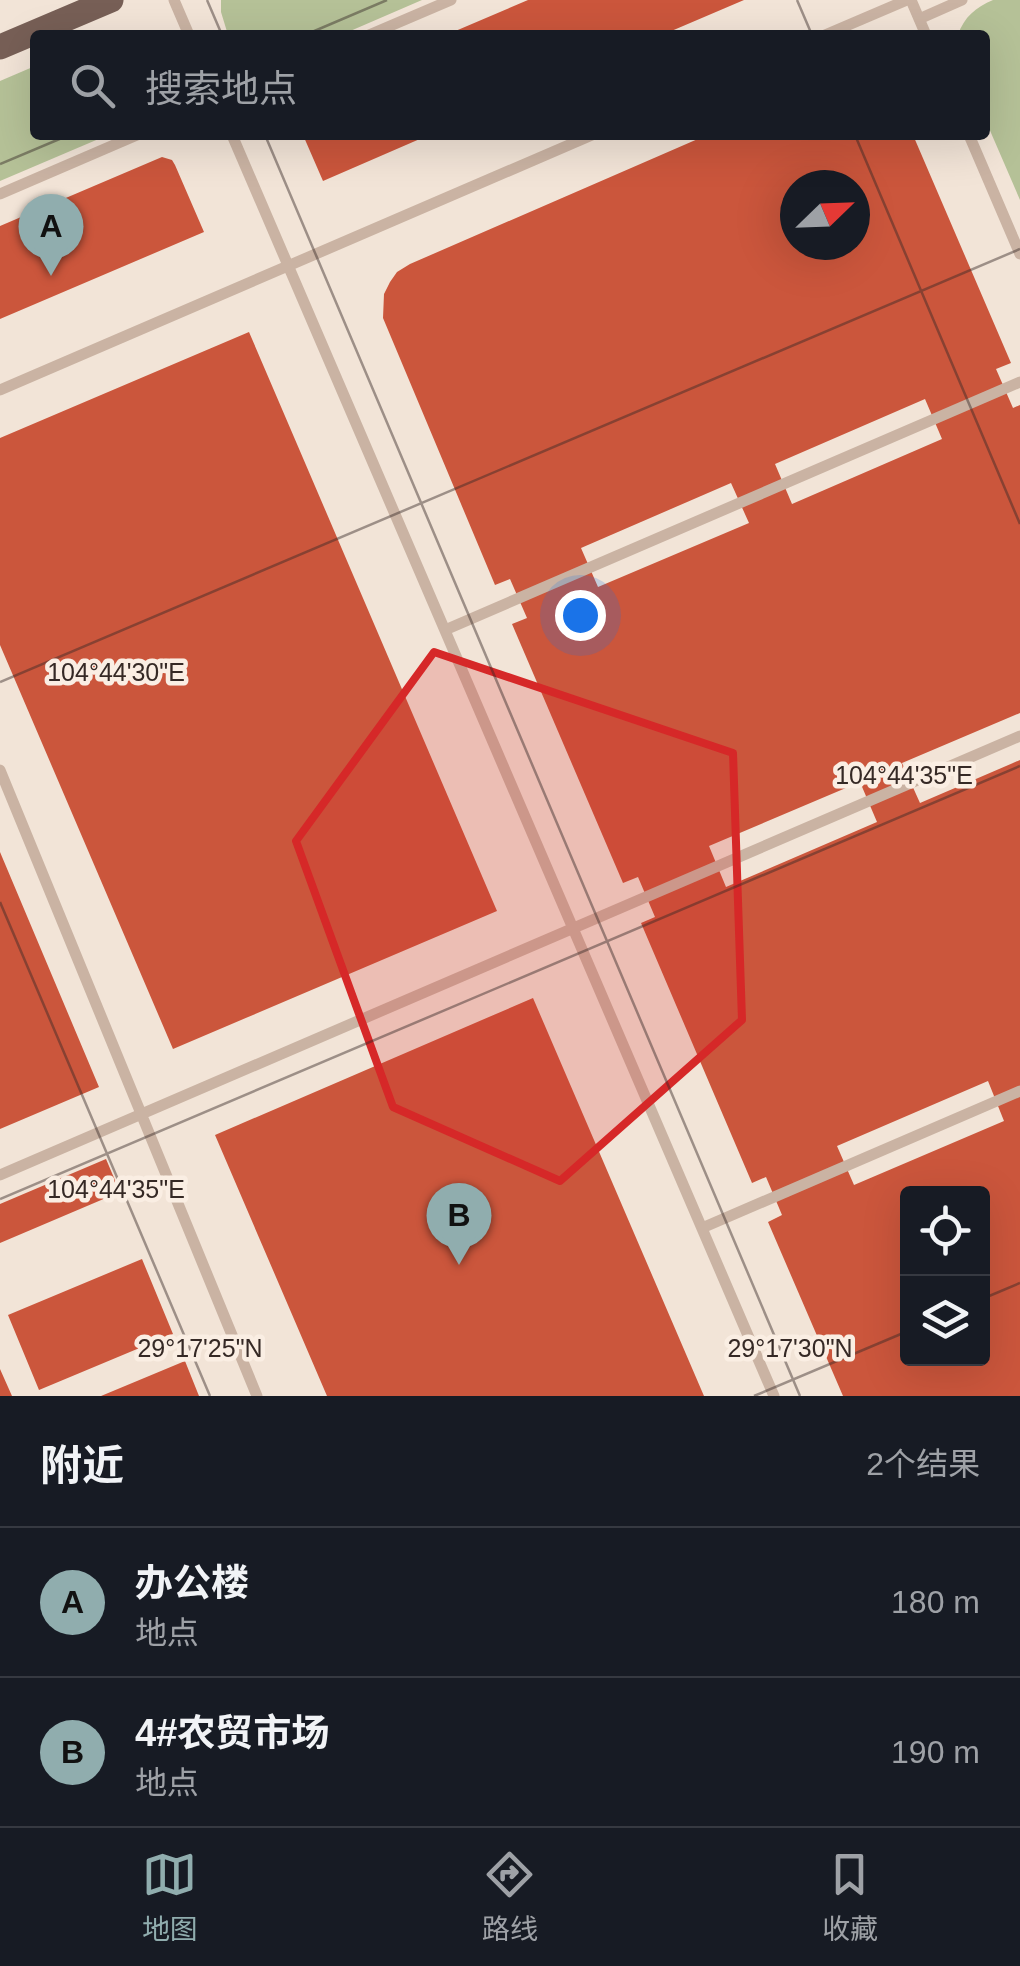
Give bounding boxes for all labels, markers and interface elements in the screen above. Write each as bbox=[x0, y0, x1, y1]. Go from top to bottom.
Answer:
search box bbox=[30, 30, 990, 140]
icon: search bbox=[65, 58, 120, 113]
text: 搜索地点 bbox=[145, 68, 297, 110]
north arrow bbox=[780, 170, 870, 260]
pin: A bbox=[18, 194, 84, 276]
your location bbox=[555, 590, 606, 641]
text: 104°44'30"E bbox=[47, 658, 185, 686]
text: 104°44'35"E bbox=[835, 761, 973, 789]
text: 104°44'35"E bbox=[47, 1175, 185, 1203]
pin: B bbox=[426, 1182, 492, 1265]
map controls bbox=[900, 1186, 990, 1366]
button: locate bbox=[900, 1186, 990, 1276]
button: layers bbox=[900, 1276, 990, 1366]
text: 29°17'25"N bbox=[137, 1334, 263, 1362]
text: 29°17'30"N bbox=[727, 1334, 853, 1362]
text: 附近 bbox=[40, 1442, 124, 1489]
text: 2个结果 bbox=[866, 1446, 980, 1482]
text: 办公楼 bbox=[135, 1562, 249, 1604]
text: A bbox=[61, 1584, 84, 1620]
text: 180 m bbox=[891, 1584, 980, 1620]
text: 地点 bbox=[135, 1615, 199, 1651]
text: 4#农贸市场 bbox=[135, 1712, 329, 1754]
text: B bbox=[61, 1734, 84, 1770]
text: 190 m bbox=[891, 1734, 980, 1770]
text: 地点 bbox=[135, 1765, 199, 1801]
tab: 地图 bbox=[142, 1847, 198, 1947]
tab: 路线 bbox=[482, 1847, 538, 1947]
tab: 收藏 bbox=[822, 1847, 878, 1947]

